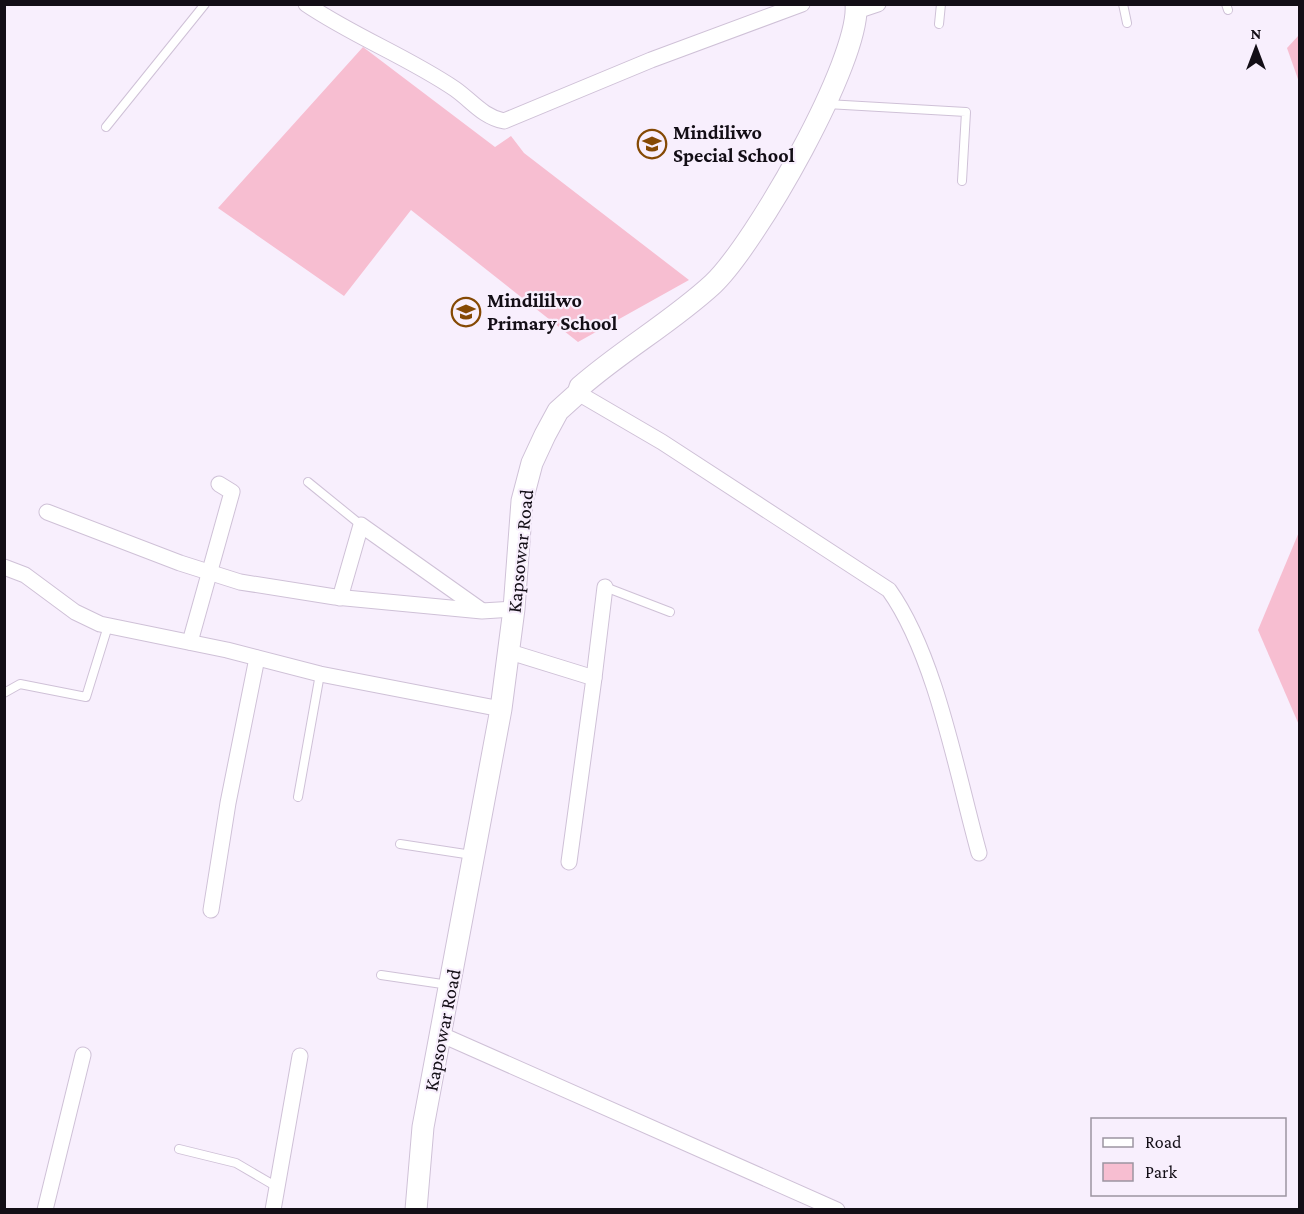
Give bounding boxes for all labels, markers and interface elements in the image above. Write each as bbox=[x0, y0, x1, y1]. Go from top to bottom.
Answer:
north arrow bbox=[1226, 18, 1286, 78]
text: N bbox=[1251, 25, 1262, 42]
place label: Mindiliwo Special School bbox=[673, 121, 795, 166]
school or university icon: Mindiliwo Special School bbox=[636, 128, 668, 160]
place label: Mindililwo Primary School bbox=[487, 289, 617, 334]
school or university icon: Mindililwo Primary School bbox=[450, 296, 482, 328]
street label: Kapsowar Road bbox=[503, 488, 538, 614]
street label: Kapsowar Road bbox=[419, 967, 466, 1093]
legend bbox=[1091, 1118, 1286, 1196]
text: Road bbox=[1145, 1132, 1182, 1152]
text: Park bbox=[1145, 1162, 1177, 1182]

